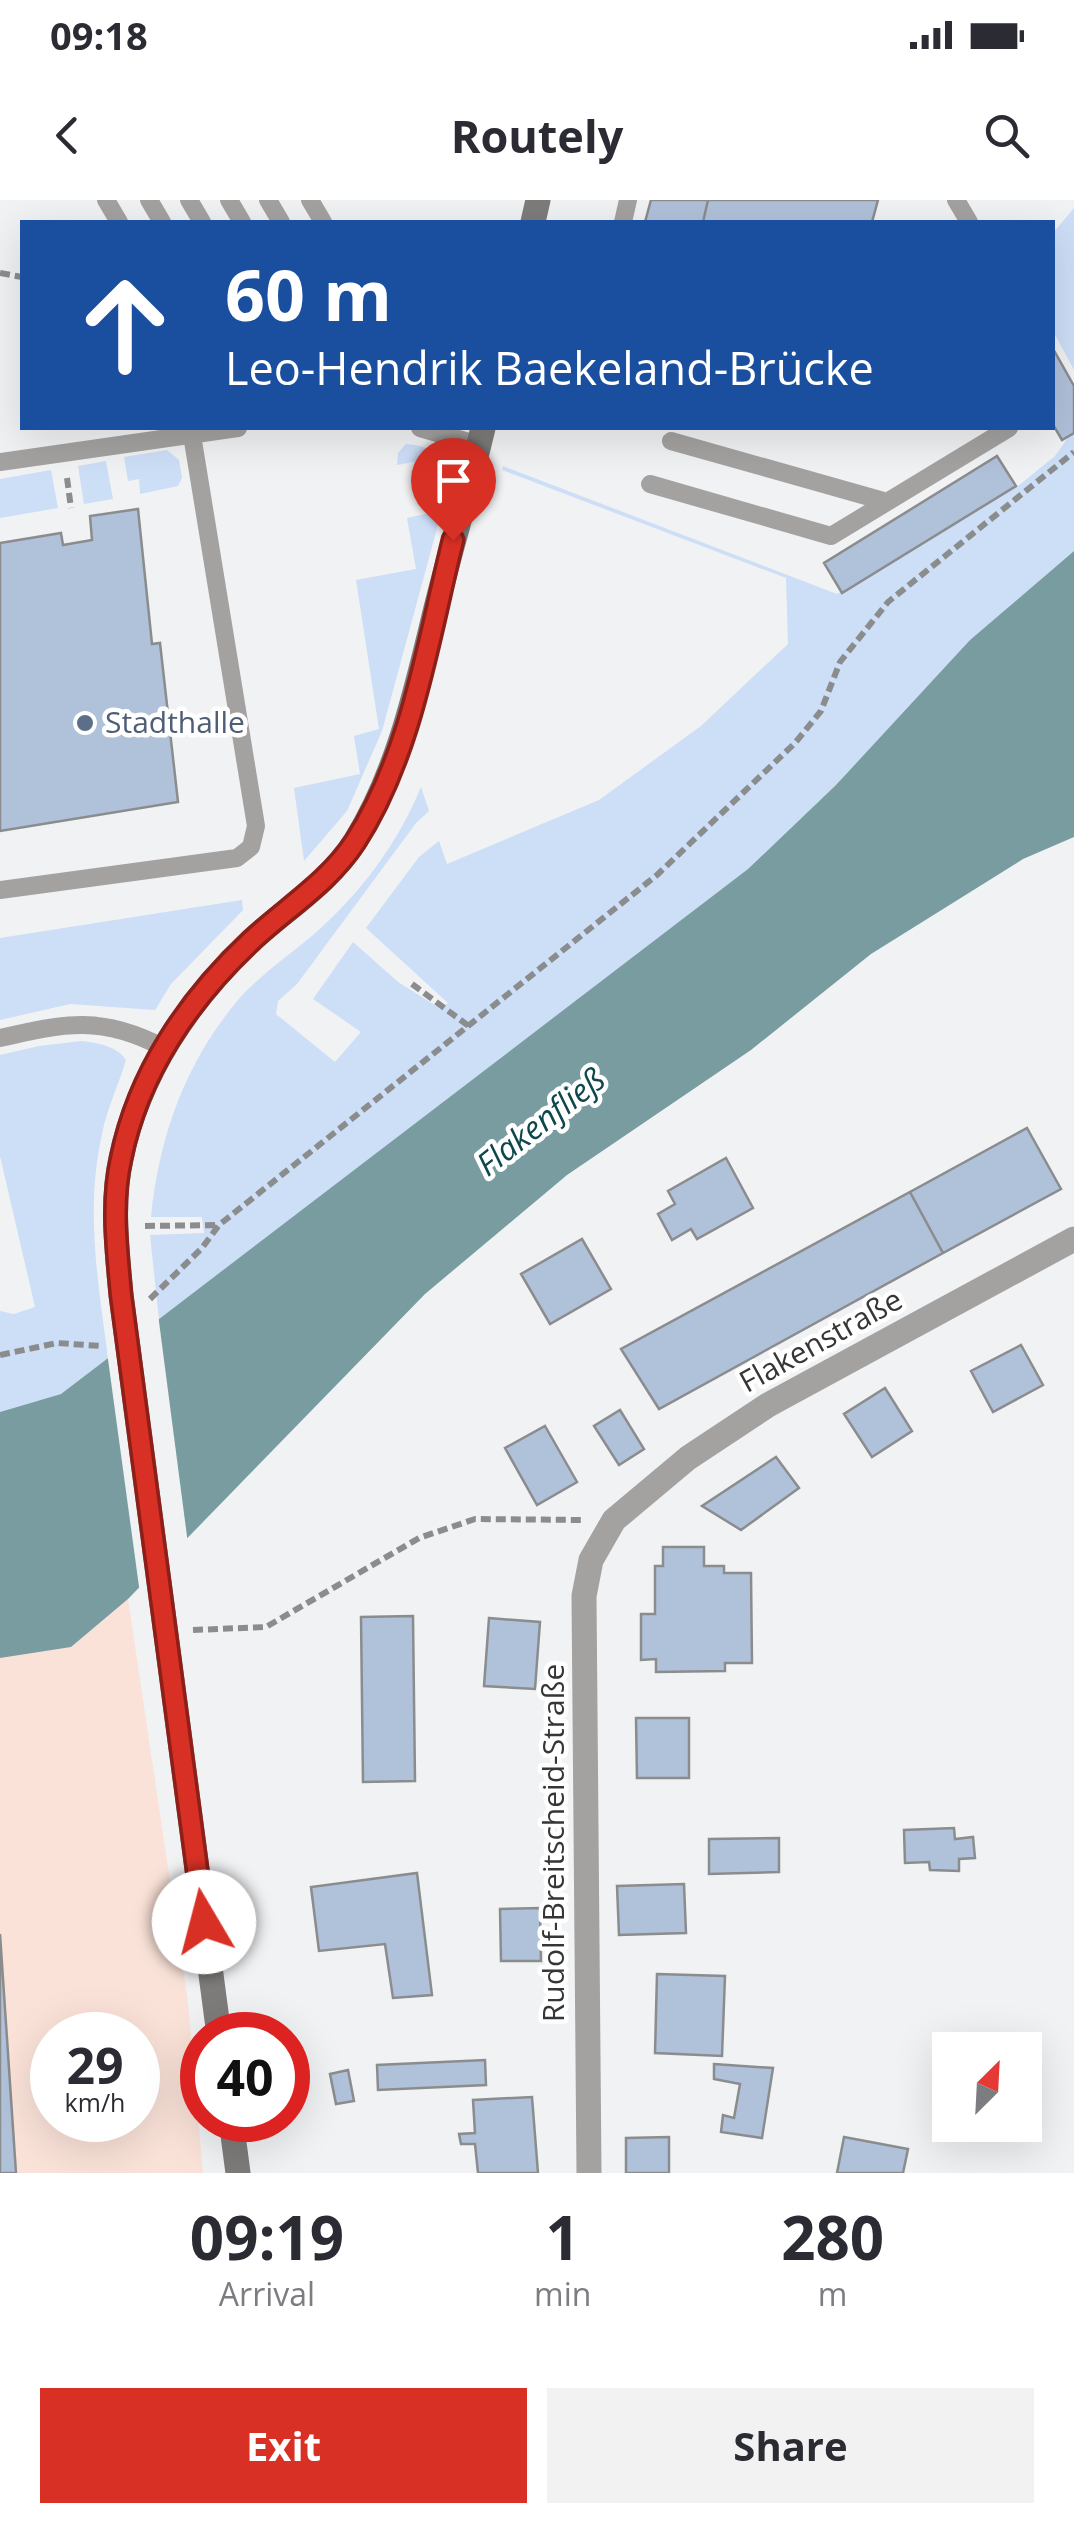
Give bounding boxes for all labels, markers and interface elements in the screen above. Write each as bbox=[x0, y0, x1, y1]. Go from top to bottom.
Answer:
text: 09:18 bbox=[50, 9, 148, 61]
text: Routely bbox=[451, 105, 623, 166]
icon: back bbox=[40, 108, 95, 163]
icon: search bbox=[979, 108, 1034, 163]
text: 60 m bbox=[225, 246, 392, 342]
icon: ahead bbox=[60, 260, 190, 390]
text: Leo-Hendrik Baekeland-Brücke bbox=[225, 337, 874, 398]
pin bbox=[411, 438, 496, 541]
icon: arrive bbox=[426, 453, 481, 508]
place label: Stadthalle bbox=[105, 701, 245, 742]
marker: Stadthalle bbox=[74, 712, 96, 734]
water label: Flakenfließ bbox=[467, 1057, 613, 1185]
street label: Flakenstraße bbox=[732, 1278, 909, 1401]
street label: Rudolf-Breitscheid-Straße bbox=[532, 1664, 573, 2022]
position arrow bbox=[152, 1870, 256, 1974]
speed limit sign: 40 bbox=[180, 2012, 310, 2142]
text: 29 bbox=[66, 2031, 124, 2099]
north arrow bbox=[932, 2032, 1042, 2142]
map controls bbox=[932, 2032, 1042, 2142]
text: km/h bbox=[65, 2085, 125, 2119]
text: 09:19 bbox=[190, 2196, 344, 2278]
text: 1 bbox=[546, 2196, 580, 2278]
text: 280 bbox=[781, 2196, 884, 2278]
text: Arrival bbox=[219, 2272, 315, 2315]
text: min bbox=[534, 2272, 591, 2315]
text: m bbox=[818, 2272, 847, 2315]
button: Exit bbox=[40, 2388, 527, 2503]
button: Share bbox=[547, 2388, 1034, 2503]

